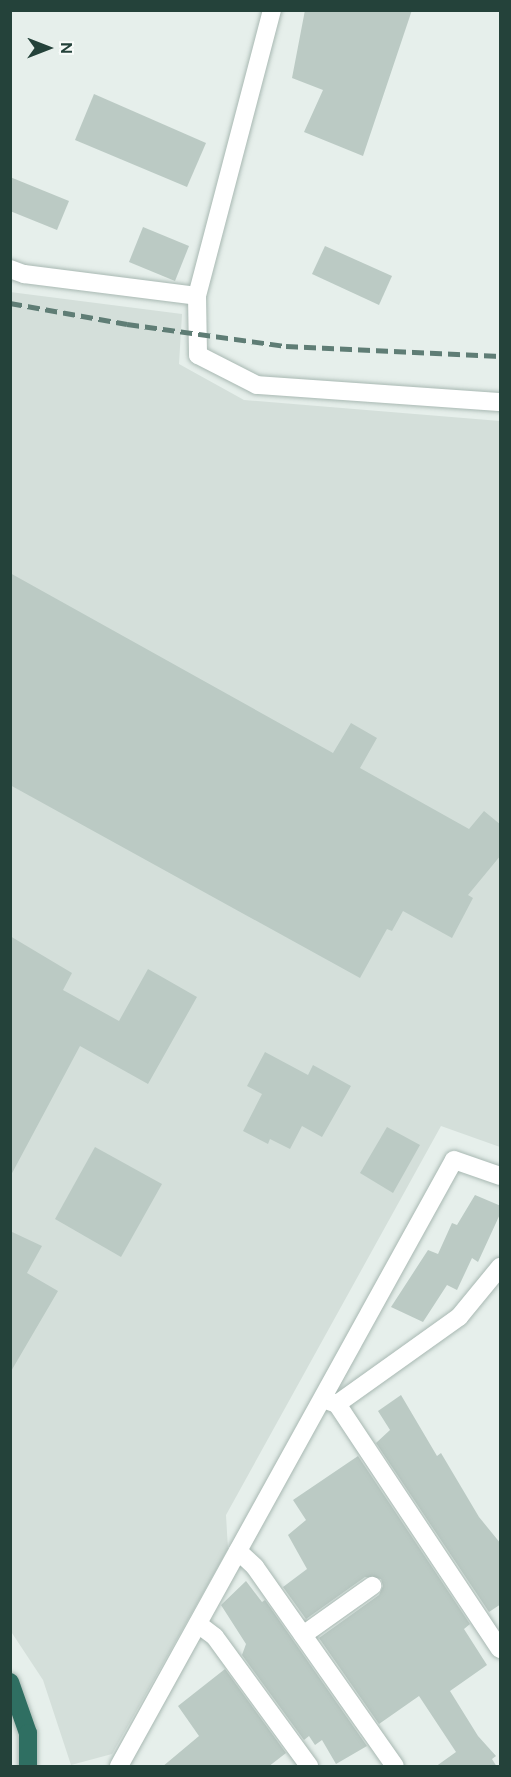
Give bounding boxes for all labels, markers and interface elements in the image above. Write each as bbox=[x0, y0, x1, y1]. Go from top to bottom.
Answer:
north arrow bbox=[18, 18, 78, 78]
text: N bbox=[56, 42, 77, 54]

